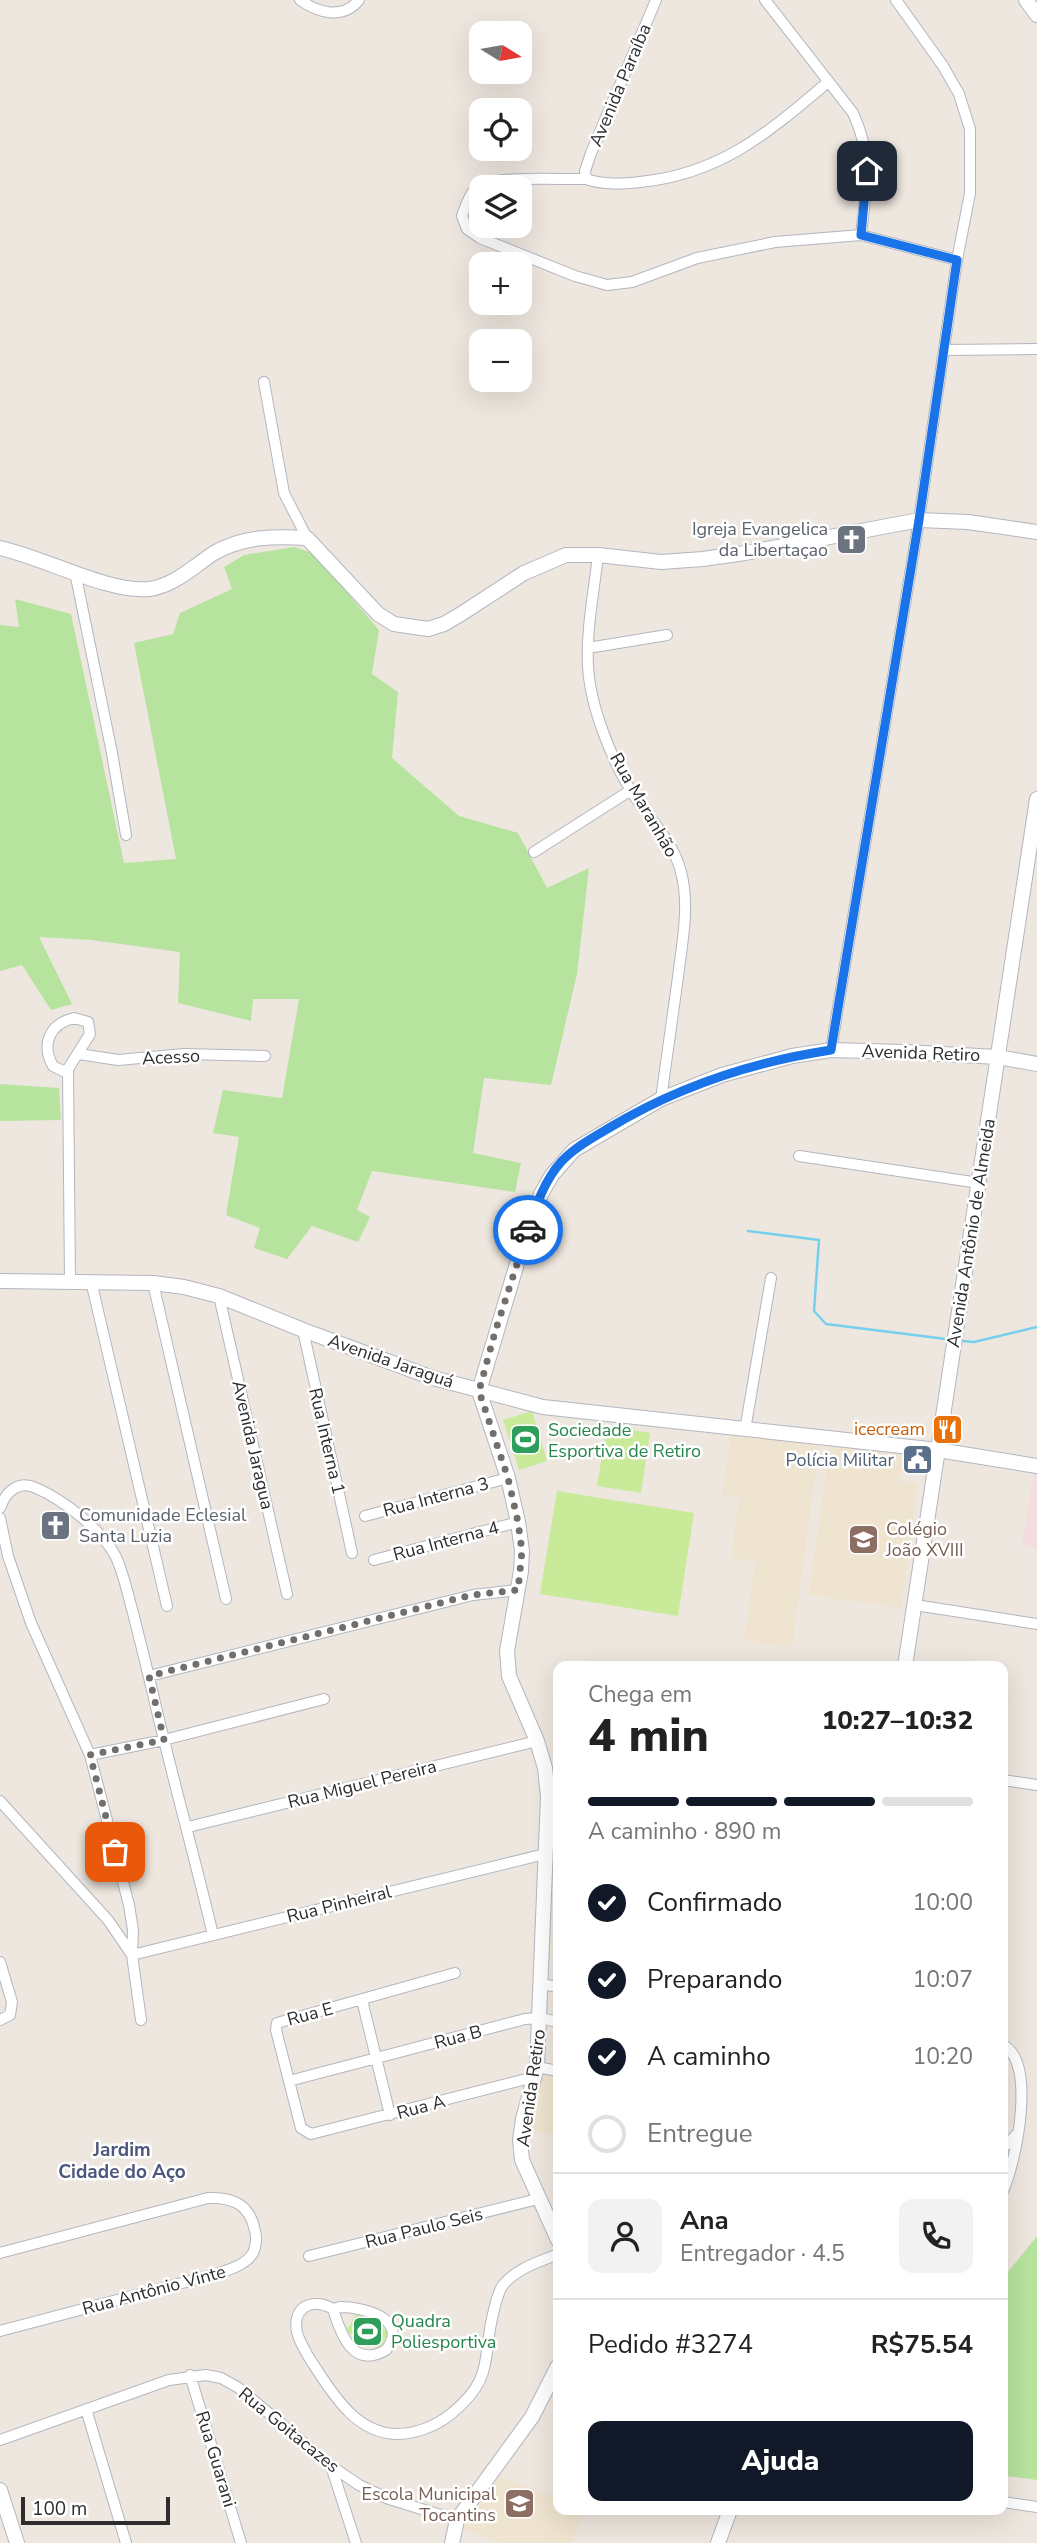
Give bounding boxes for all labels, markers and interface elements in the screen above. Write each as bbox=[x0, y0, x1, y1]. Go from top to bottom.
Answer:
street label: Avenida Paraíba bbox=[583, 20, 657, 150]
north arrow bbox=[469, 21, 532, 84]
map controls bbox=[469, 21, 532, 392]
button: locate bbox=[469, 98, 532, 161]
pin bbox=[837, 141, 897, 201]
icon: home bbox=[848, 152, 886, 190]
button: layers bbox=[469, 175, 532, 238]
button: + bbox=[469, 252, 532, 315]
button: − bbox=[469, 329, 532, 392]
place label: Igreja Evangelica da Libertaçao bbox=[692, 517, 828, 562]
church icon: Igreja Evangelica da Libertaçao bbox=[834, 522, 868, 556]
street label: Rua Maranhão bbox=[604, 748, 684, 862]
street label: Avenida Retiro bbox=[861, 1039, 981, 1067]
street label: Acesso bbox=[141, 1043, 201, 1071]
street label: Avenida Antônio de Almeida bbox=[941, 1117, 1001, 1349]
courier bbox=[493, 1195, 563, 1265]
icon: car bbox=[509, 1211, 547, 1249]
street label: Avenida Jaraguá bbox=[325, 1328, 457, 1394]
street label: Avenida Jaragua bbox=[226, 1378, 280, 1512]
street label: Rua Interna 1 bbox=[303, 1385, 351, 1497]
restaurant icon: icecream bbox=[931, 1412, 965, 1446]
place label: icecream bbox=[854, 1417, 925, 1441]
place label: Sociedade Esportiva de Retiro bbox=[548, 1418, 701, 1463]
sports icon: Sociedade Esportiva de Retiro bbox=[508, 1423, 542, 1457]
public building icon: Polícia Militar bbox=[900, 1443, 934, 1477]
place label: Polícia Militar bbox=[785, 1448, 895, 1472]
street label: Rua Interna 3 bbox=[380, 1471, 492, 1523]
place label: Comunidade Eclesial Santa Luzia bbox=[79, 1503, 247, 1548]
church icon: Comunidade Eclesial Santa Luzia bbox=[39, 1508, 73, 1542]
street label: Rua Interna 4 bbox=[390, 1515, 502, 1567]
place label: Colégio João XVIII bbox=[885, 1517, 964, 1562]
school or university icon: Colégio João XVIII bbox=[846, 1522, 880, 1556]
text: Chega em bbox=[588, 1679, 692, 1710]
text: 10:27–10:32 bbox=[822, 1703, 973, 1738]
text: 4 min bbox=[588, 1704, 709, 1767]
street label: Rua Miguel Pereira bbox=[285, 1754, 439, 1814]
text: A caminho · 890 m bbox=[588, 1816, 781, 1847]
pin bbox=[85, 1822, 145, 1882]
icon: bag bbox=[96, 1833, 134, 1871]
street label: Rua Pinheiral bbox=[284, 1879, 395, 1929]
icon: check bbox=[588, 1884, 626, 1922]
text: Confirmado bbox=[647, 1885, 782, 1920]
text: 10:00 bbox=[913, 1887, 973, 1918]
icon: check bbox=[588, 1961, 626, 1999]
text: Preparando bbox=[647, 1962, 782, 1997]
text: 10:07 bbox=[913, 1964, 973, 1995]
street label: Rua E bbox=[284, 1996, 336, 2032]
street label: Rua B bbox=[431, 2019, 485, 2055]
street label: Avenida Retiro bbox=[511, 2028, 551, 2148]
icon: check bbox=[588, 2038, 626, 2076]
text: A caminho bbox=[647, 2039, 771, 2074]
text: 10:20 bbox=[913, 2041, 973, 2072]
street label: Rua A bbox=[394, 2089, 448, 2125]
text: Entregue bbox=[647, 2116, 753, 2151]
district label: Jardim Cidade do Aço bbox=[58, 2137, 186, 2185]
button: person bbox=[588, 2199, 662, 2273]
button: phone bbox=[899, 2199, 973, 2273]
street label: Rua Paulo Seis bbox=[363, 2202, 485, 2254]
text: Ana bbox=[680, 2203, 729, 2238]
text: Entregador · 4.5 bbox=[680, 2238, 845, 2269]
street label: Rua Antônio Vinte bbox=[80, 2259, 228, 2321]
place label: Quadra Poliesportiva bbox=[391, 2309, 496, 2354]
sports icon: Quadra Poliesportiva bbox=[351, 2314, 385, 2348]
text: Pedido #3274 bbox=[588, 2327, 753, 2362]
text: R$75.54 bbox=[871, 2327, 973, 2362]
street label: Rua Goitacazes bbox=[233, 2382, 345, 2478]
street label: Rua Guarani bbox=[190, 2408, 242, 2510]
button: Ajuda bbox=[588, 2421, 973, 2501]
place label: Escola Municipal Tocantins bbox=[362, 2482, 497, 2527]
school or university icon: Escola Municipal Tocantins bbox=[502, 2487, 536, 2521]
scale bar bbox=[21, 2494, 170, 2526]
text: 100 m bbox=[32, 2496, 87, 2522]

